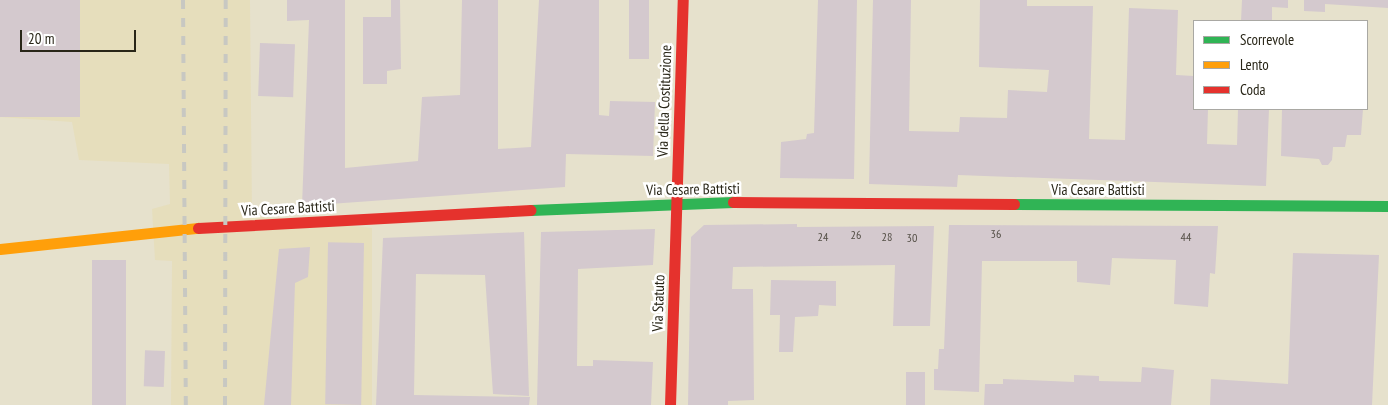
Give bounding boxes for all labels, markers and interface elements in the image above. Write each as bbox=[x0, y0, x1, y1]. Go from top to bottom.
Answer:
scale bar bbox=[22, 20, 139, 52]
legend bbox=[1193, 20, 1368, 110]
text: 20 m bbox=[28, 29, 54, 48]
text: Scorrevole bbox=[1240, 30, 1294, 49]
street label: Via della Costituzione bbox=[653, 45, 675, 157]
text: Lento bbox=[1240, 55, 1269, 74]
text: Coda bbox=[1240, 80, 1265, 99]
street label: Via Cesare Battisti bbox=[646, 179, 740, 199]
street label: Via Cesare Battisti bbox=[1051, 181, 1145, 199]
street label: Via Cesare Battisti bbox=[241, 197, 335, 219]
house number: 36 bbox=[991, 227, 1001, 241]
house number: 26 bbox=[851, 228, 861, 242]
house number: 24 bbox=[818, 230, 828, 244]
house number: 28 bbox=[882, 230, 892, 244]
house number: 44 bbox=[1181, 230, 1191, 244]
house number: 30 bbox=[907, 231, 917, 245]
street label: Via Statuto bbox=[648, 274, 668, 332]

